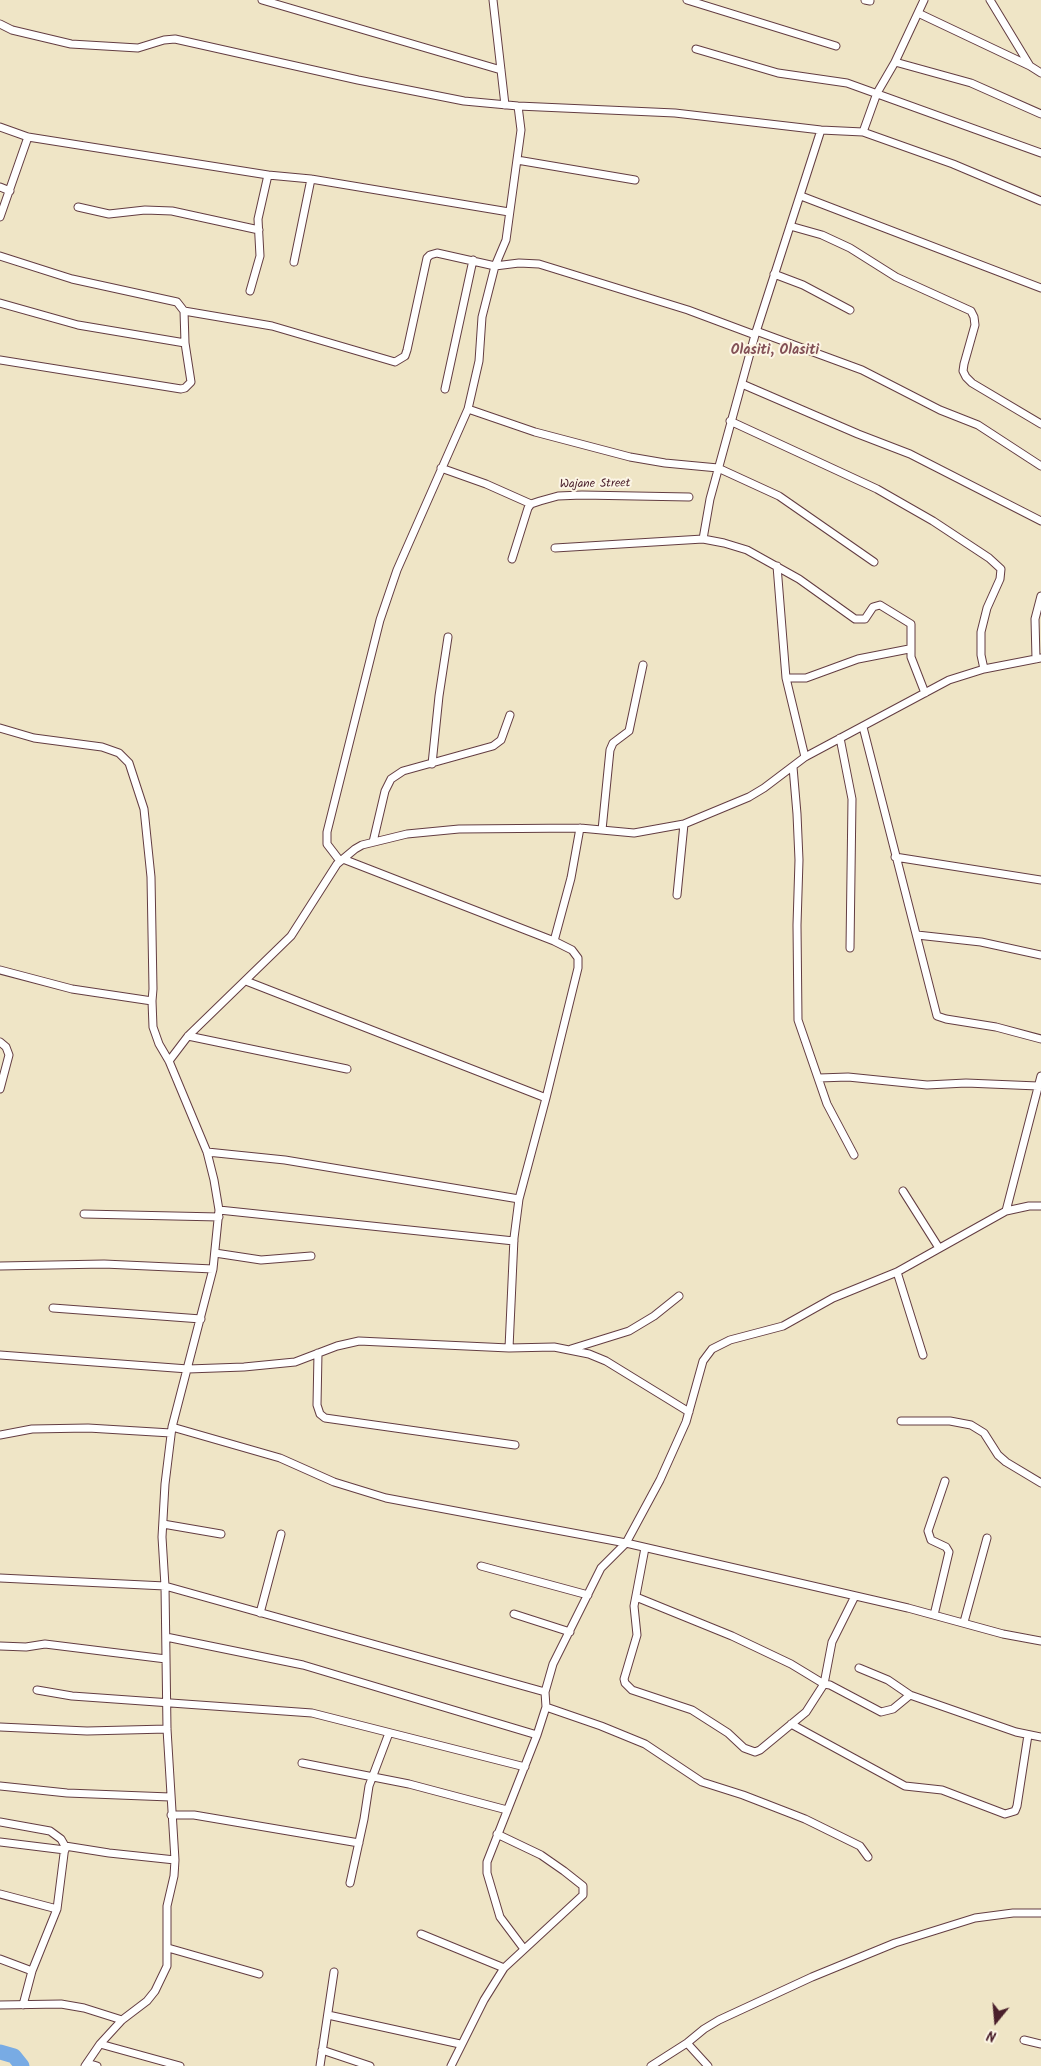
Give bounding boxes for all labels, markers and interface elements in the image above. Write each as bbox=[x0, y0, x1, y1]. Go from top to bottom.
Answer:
district label: Olasiti, Olasiti bbox=[731, 344, 819, 360]
street label: Wajane Street bbox=[560, 477, 630, 493]
north arrow bbox=[971, 1996, 1021, 2046]
text: N bbox=[984, 2024, 999, 2047]

